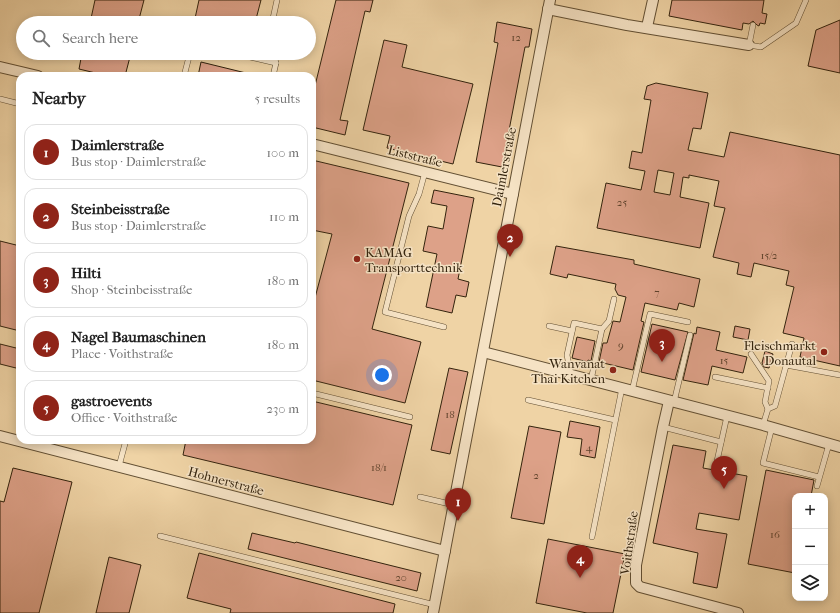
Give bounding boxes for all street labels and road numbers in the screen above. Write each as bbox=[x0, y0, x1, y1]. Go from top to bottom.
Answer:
street label: Daimlerstraße bbox=[489, 125, 519, 208]
street label: Liststraße bbox=[386, 142, 444, 170]
street label: Hohnerstraße bbox=[186, 464, 266, 498]
street label: Voithstraße bbox=[617, 509, 641, 577]

